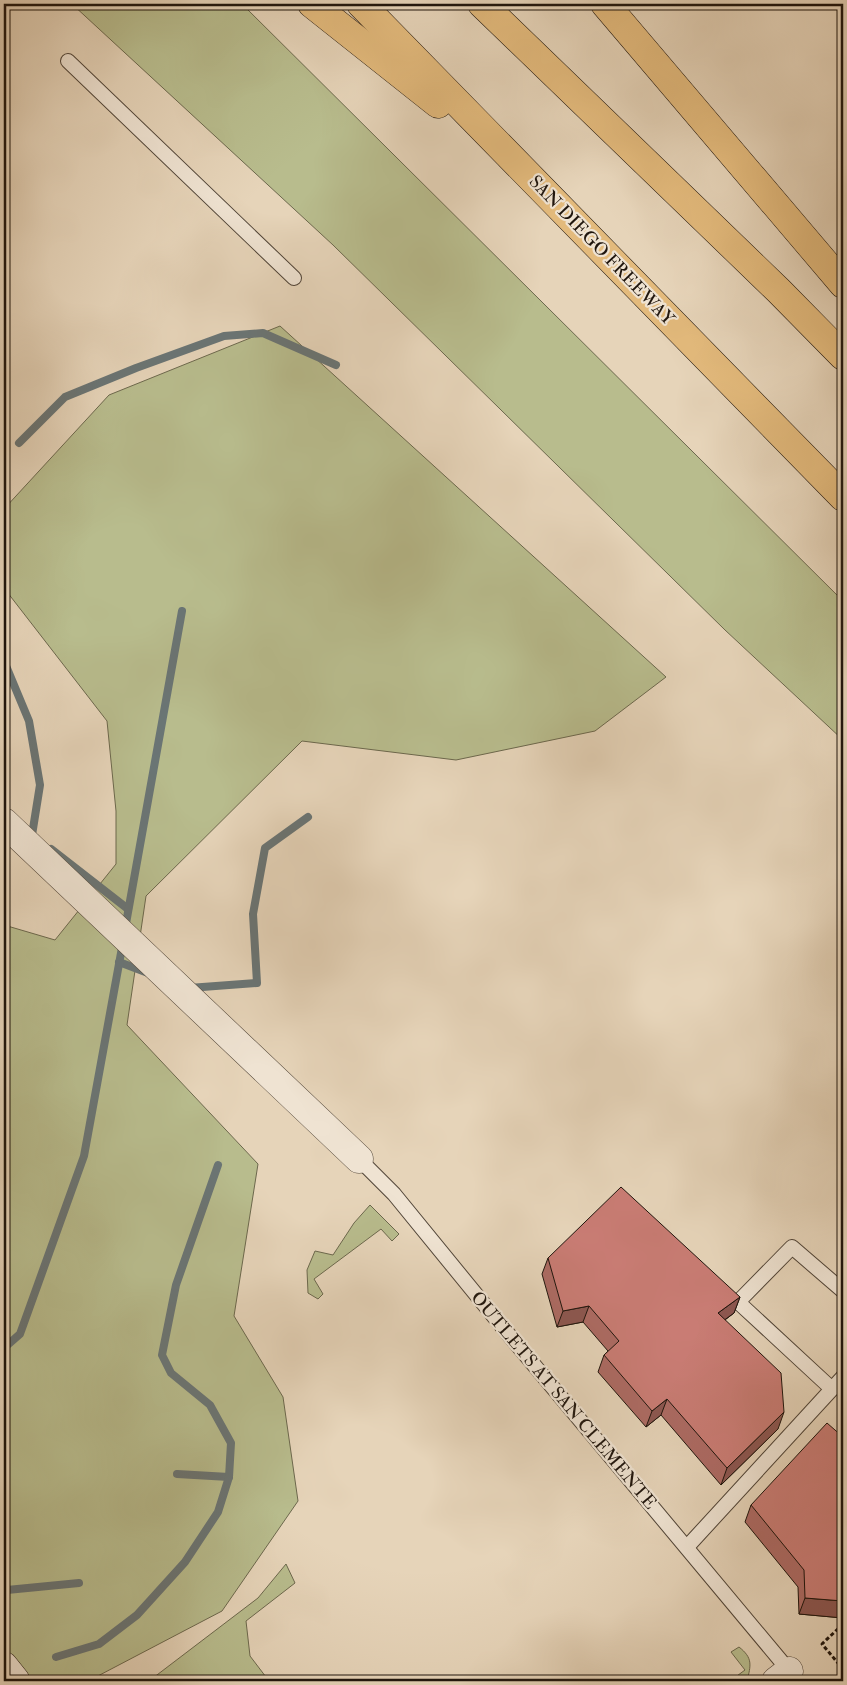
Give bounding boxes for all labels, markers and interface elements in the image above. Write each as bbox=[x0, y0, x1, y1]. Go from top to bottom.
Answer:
street label: SAN DIEGO FREEWAY bbox=[524, 170, 680, 331]
street label: OUTLETS AT SAN CLEMENTE bbox=[466, 1287, 662, 1514]

